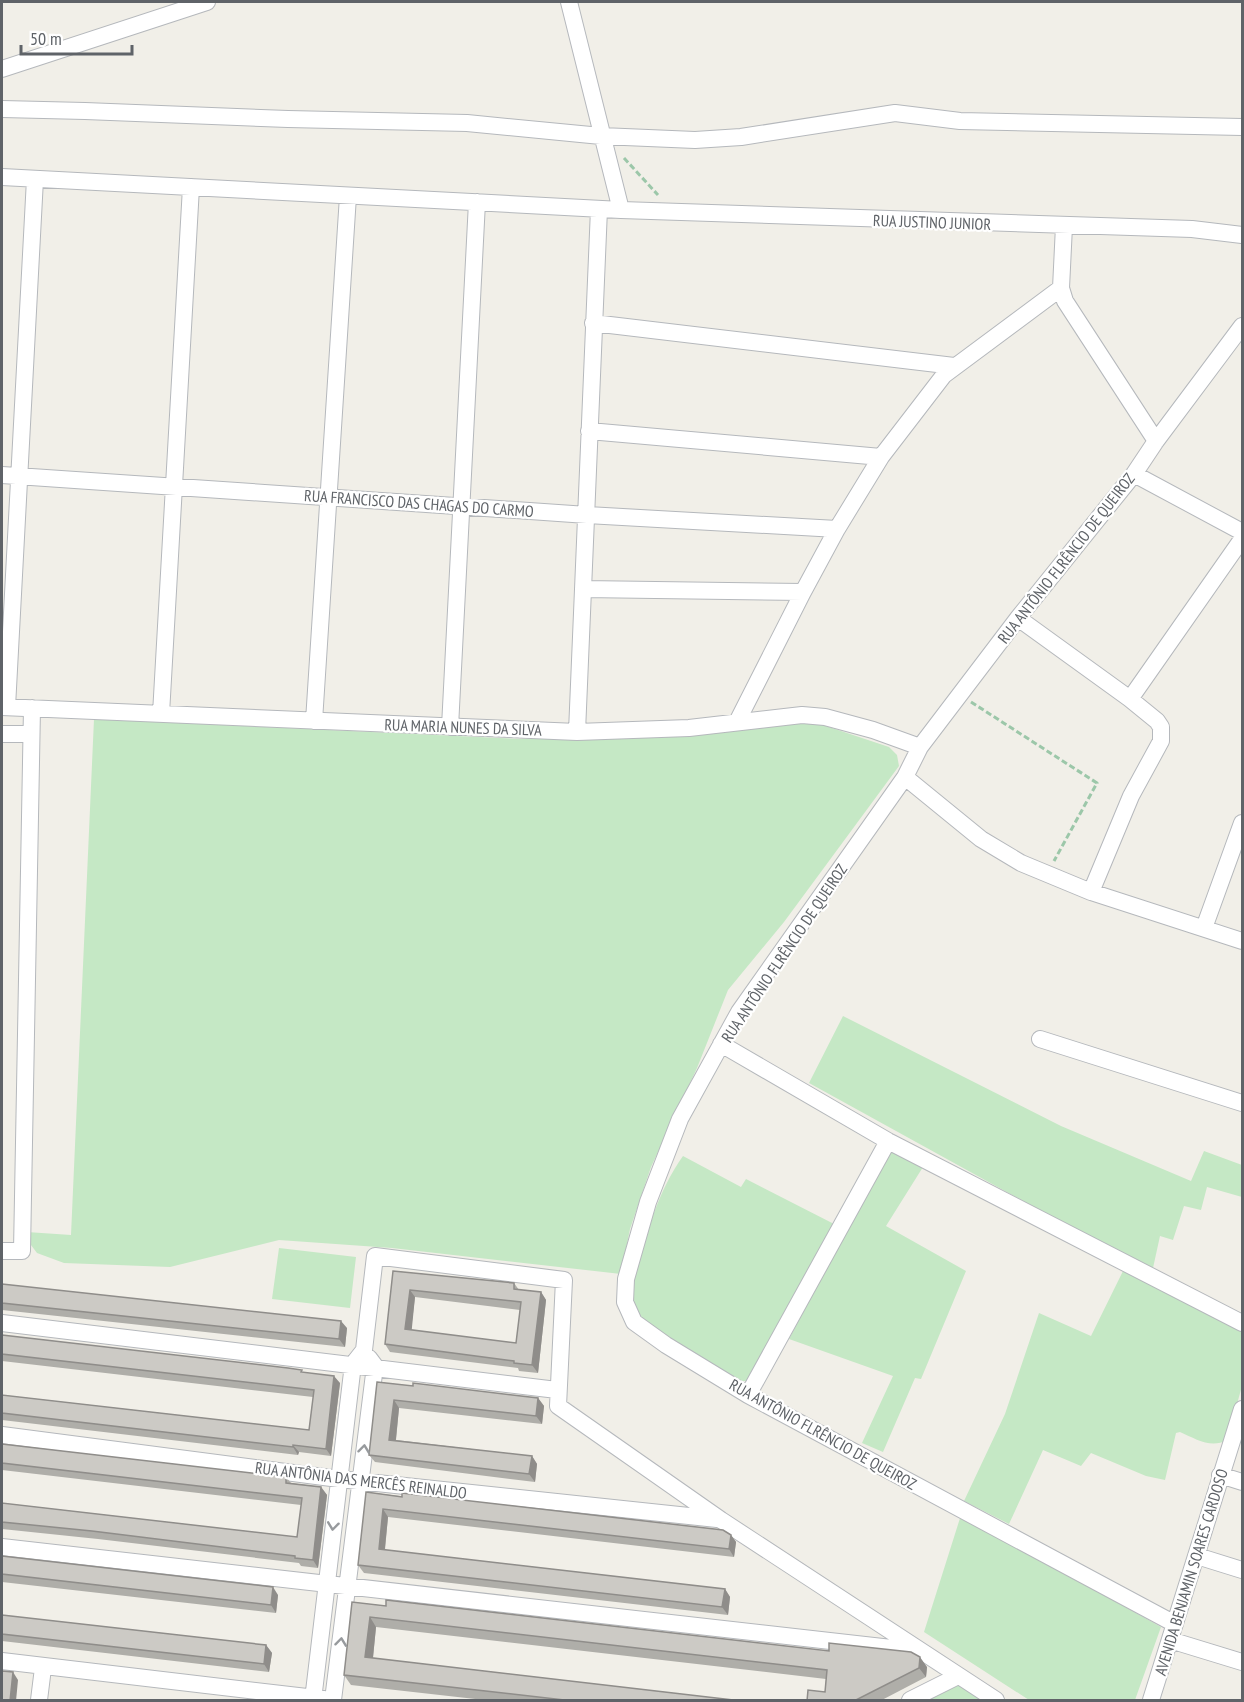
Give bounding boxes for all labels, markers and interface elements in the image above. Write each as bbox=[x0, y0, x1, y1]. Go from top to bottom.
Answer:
scale bar bbox=[21, 18, 132, 56]
text: 50 m bbox=[30, 27, 62, 50]
street label: RUA JUSTINO JUNIOR bbox=[873, 210, 992, 234]
street label: RUA ANTÔNIO FLRÊNCIO DE QUEIROZ bbox=[993, 469, 1139, 647]
street label: RUA FRANCISCO DAS CHAGAS DO CARMO bbox=[304, 485, 535, 521]
street label: RUA MARIA NUNES DA SILVA bbox=[384, 714, 542, 740]
street label: RUA ANTÔNIO FLRÊNCIO DE QUEIROZ bbox=[717, 860, 851, 1046]
street label: RUA ANTÔNIO FLRÊNCIO DE QUEIROZ bbox=[726, 1374, 920, 1494]
one-way arrow bbox=[358, 1444, 370, 1454]
street label: RUA ANTÔNIA DAS MERCÊS REINALDO bbox=[254, 1457, 468, 1503]
street label: AVENIDA BENJAMIN SOARES CARDOSO bbox=[1150, 1466, 1232, 1678]
one-way arrow bbox=[327, 1522, 340, 1531]
one-way arrow bbox=[334, 1638, 346, 1647]

